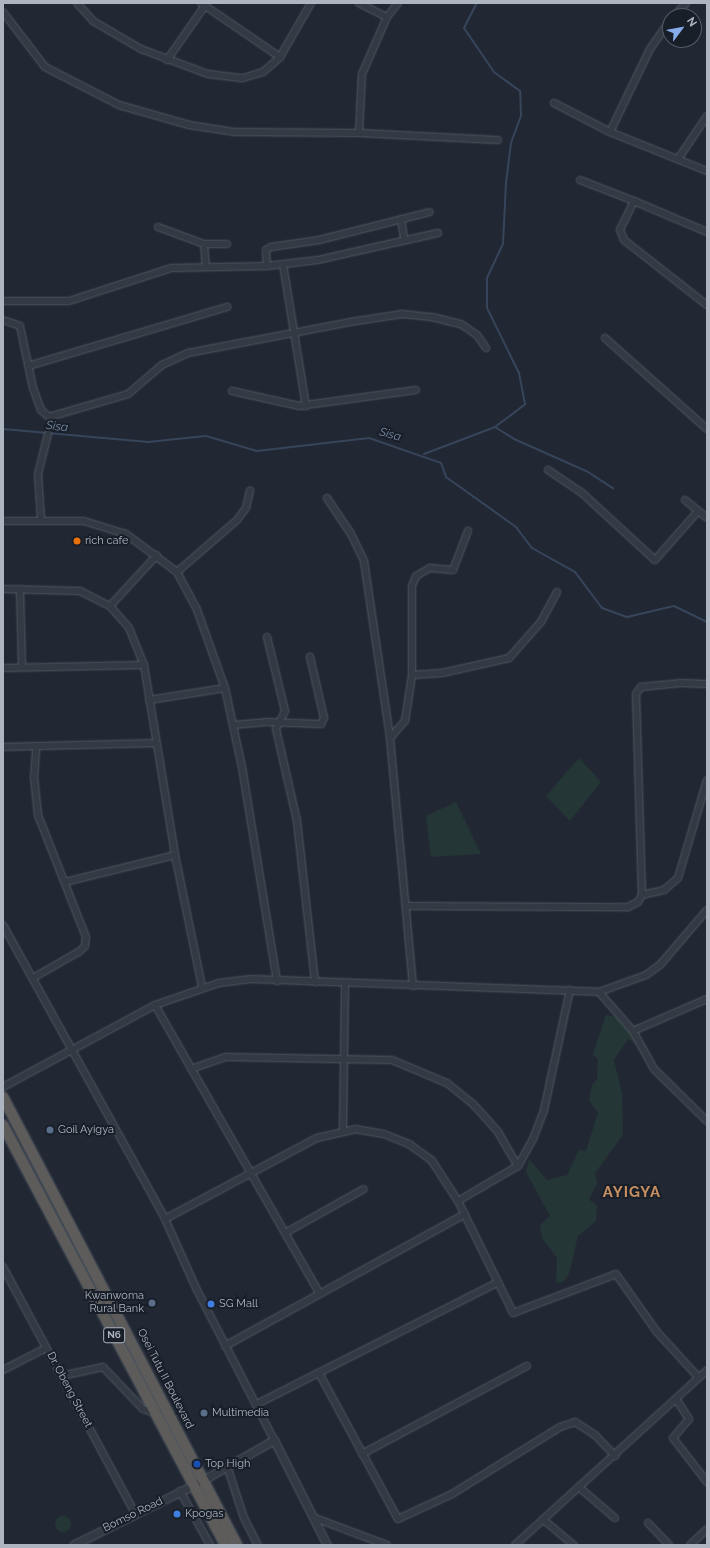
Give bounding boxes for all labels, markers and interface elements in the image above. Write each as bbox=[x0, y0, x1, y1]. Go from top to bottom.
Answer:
north arrow bbox=[662, 8, 702, 48]
text: N bbox=[684, 15, 699, 29]
water label: Sisa bbox=[45, 418, 69, 436]
water label: Sisa bbox=[377, 425, 403, 445]
place label: rich cafe bbox=[85, 534, 128, 548]
marker: rich cafe bbox=[72, 536, 82, 546]
place label: Goil Ayigya bbox=[58, 1123, 115, 1137]
marker: Goil Ayigya bbox=[45, 1125, 55, 1135]
district label: AYIGYA bbox=[603, 1184, 661, 1202]
place label: Kwanwoma Rural Bank bbox=[85, 1290, 144, 1316]
place label: SG Mall bbox=[219, 1297, 258, 1311]
marker: Kwanwoma Rural Bank bbox=[147, 1298, 157, 1308]
marker: SG Mall bbox=[206, 1299, 216, 1309]
road number: N6 bbox=[103, 1327, 125, 1343]
street label: Osei Tutu II Boulevard bbox=[134, 1327, 196, 1431]
street label: Dr. Obeng Street bbox=[44, 1350, 94, 1430]
place label: Multimedia bbox=[212, 1406, 269, 1420]
marker: Multimedia bbox=[199, 1408, 209, 1418]
place label: Top High bbox=[205, 1457, 250, 1471]
marker: Top High bbox=[192, 1459, 202, 1469]
street label: Bomso Road bbox=[101, 1495, 165, 1535]
place label: Kpogas bbox=[185, 1507, 224, 1521]
marker: Kpogas bbox=[172, 1509, 182, 1519]

